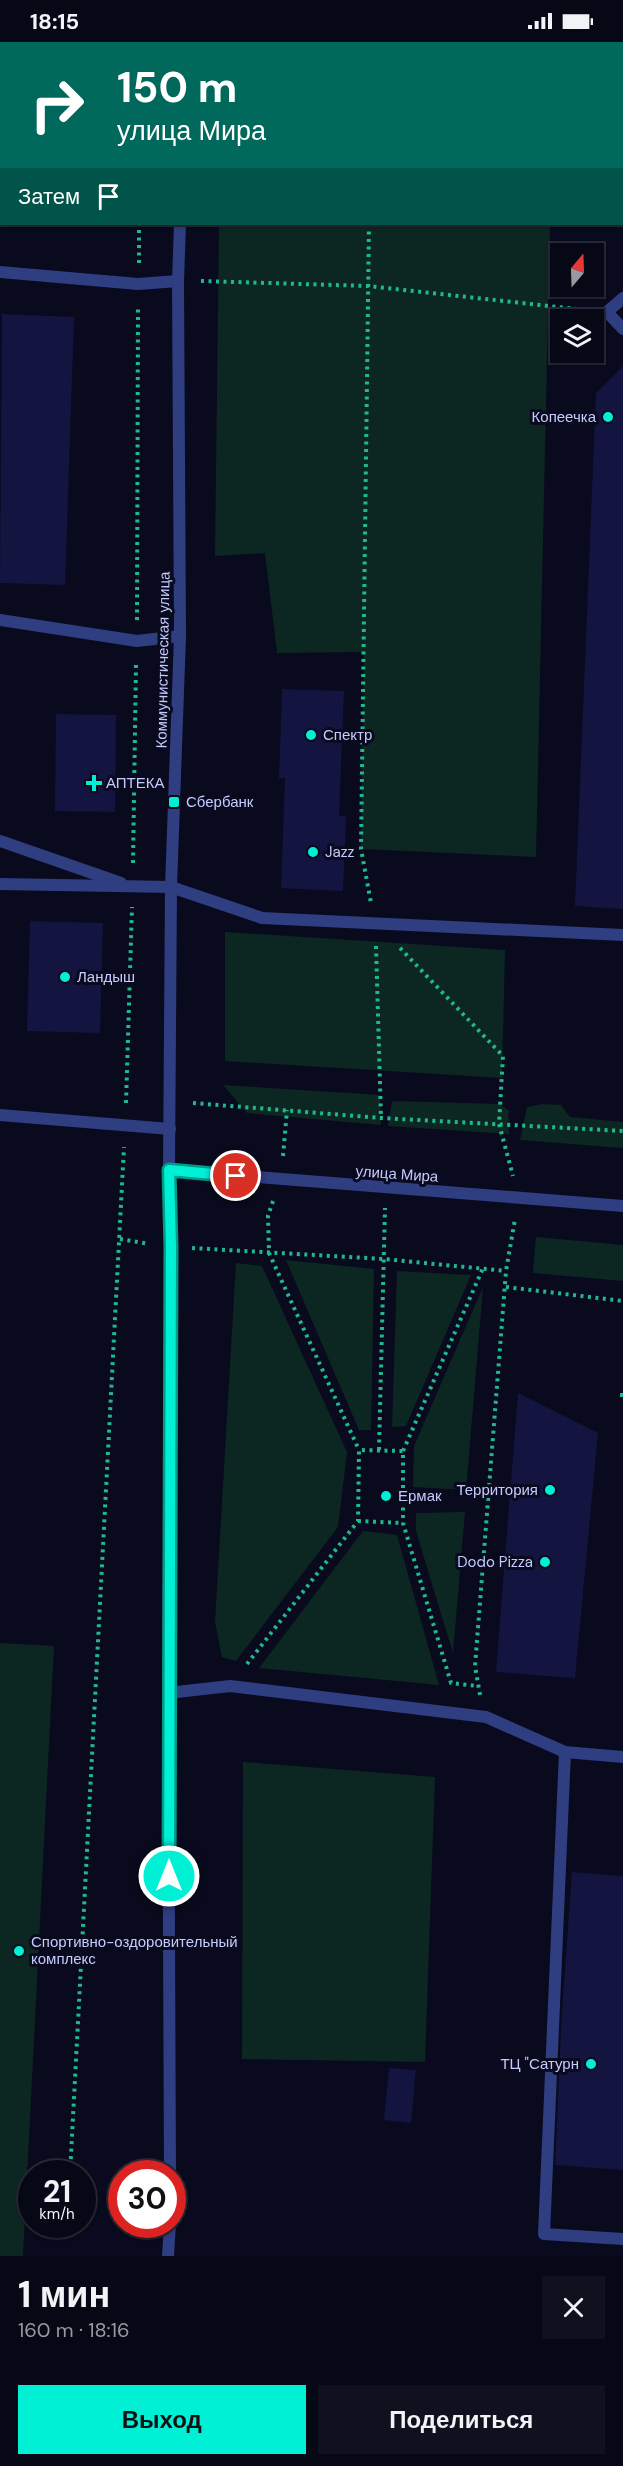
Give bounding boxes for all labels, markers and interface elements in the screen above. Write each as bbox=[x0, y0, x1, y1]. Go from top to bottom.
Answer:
text: 18:15 bbox=[30, 7, 79, 36]
text: 150 m bbox=[117, 60, 237, 115]
icon: right bbox=[18, 66, 96, 144]
text: улица Мира bbox=[117, 113, 266, 148]
icon: arrive bbox=[92, 180, 125, 213]
text: Затем bbox=[18, 182, 80, 211]
north arrow bbox=[550, 243, 604, 297]
map controls bbox=[550, 243, 604, 363]
button: layers bbox=[550, 309, 604, 363]
place label: Копеечка bbox=[532, 407, 597, 427]
marker: Копеечка bbox=[601, 410, 615, 424]
street label: Коммунистическая улица bbox=[151, 571, 175, 749]
place label: Спектр bbox=[323, 725, 372, 745]
marker: Спектр bbox=[304, 728, 318, 742]
place label: АПТЕКА bbox=[106, 773, 165, 793]
marker: АПТЕКА bbox=[87, 776, 101, 790]
place label: Сбербанк bbox=[186, 792, 254, 812]
marker: Сбербанк bbox=[167, 795, 181, 809]
place label: Jazz bbox=[325, 842, 355, 862]
marker: Jazz bbox=[306, 845, 320, 859]
place label: Ландыш bbox=[77, 967, 135, 987]
marker: Ландыш bbox=[58, 970, 72, 984]
pin bbox=[210, 1150, 261, 1201]
icon: arrive bbox=[219, 1159, 252, 1192]
street label: улица Мира bbox=[355, 1161, 440, 1187]
place label: Территория bbox=[456, 1480, 538, 1500]
marker: Территория bbox=[543, 1483, 557, 1497]
place label: Ермак bbox=[398, 1486, 442, 1506]
marker: Ермак bbox=[379, 1489, 393, 1503]
place label: Dodo Pizza bbox=[457, 1552, 533, 1572]
marker: Dodo Pizza bbox=[538, 1555, 552, 1569]
position arrow bbox=[137, 1844, 201, 1908]
place label: Спортивно-оздоровительный комплекс bbox=[31, 1932, 238, 1969]
marker: Спортивно-оздоровительный комплекс bbox=[12, 1944, 26, 1958]
place label: ТЦ "Сатурн bbox=[500, 2054, 579, 2074]
marker: ТЦ "Сатурн bbox=[584, 2057, 598, 2071]
speed limit sign: 30 bbox=[108, 2160, 186, 2238]
text: 21 bbox=[43, 2172, 71, 2211]
text: km/h bbox=[39, 2204, 75, 2224]
text: 1 мин bbox=[18, 2271, 110, 2318]
button: close bbox=[542, 2276, 605, 2339]
text: 160 m · 18:16 bbox=[18, 2317, 129, 2343]
button: Выход bbox=[18, 2385, 306, 2454]
button: Поделиться bbox=[318, 2385, 605, 2454]

